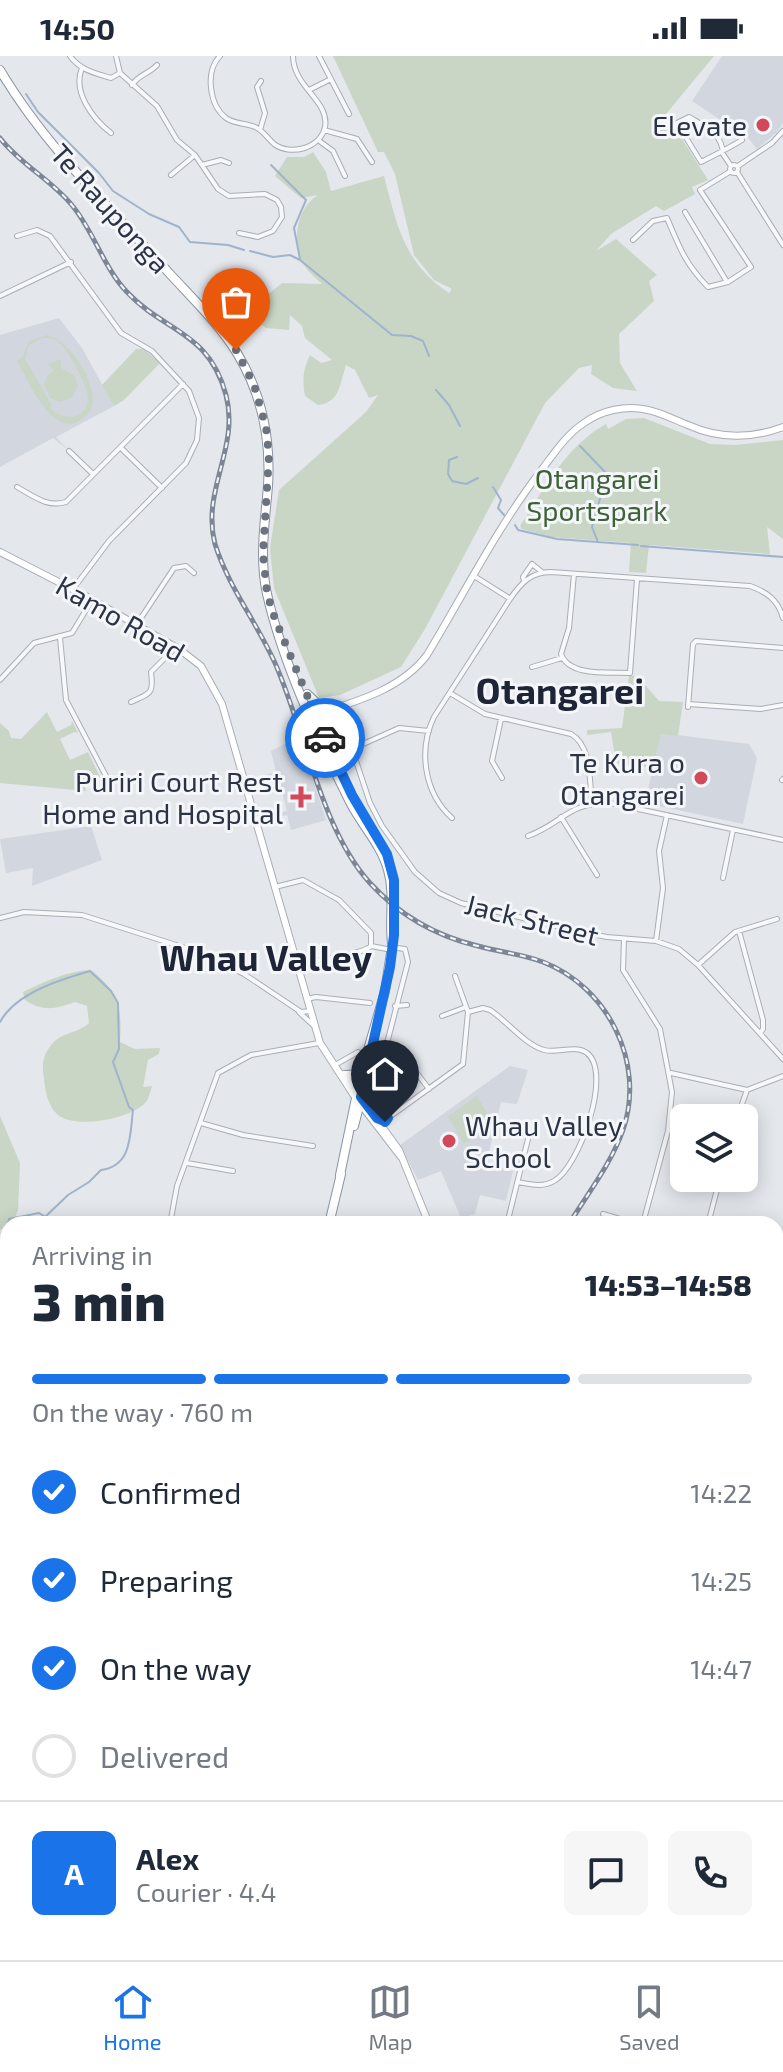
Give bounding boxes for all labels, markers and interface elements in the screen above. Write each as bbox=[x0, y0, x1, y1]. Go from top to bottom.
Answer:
text: 14:50 bbox=[40, 10, 115, 46]
place label: Elevate bbox=[652, 108, 747, 142]
marker: Elevate bbox=[754, 116, 772, 134]
street label: Te Rauponga bbox=[44, 136, 178, 280]
pin bbox=[202, 268, 270, 350]
icon: bag bbox=[214, 280, 258, 324]
park label: Otangarei Sportspark bbox=[526, 461, 668, 527]
street label: Kamo Road bbox=[51, 568, 191, 668]
district label: Otangarei bbox=[476, 668, 644, 711]
courier bbox=[285, 698, 365, 778]
icon: car bbox=[303, 716, 347, 760]
place label: Te Kura o Otangarei bbox=[560, 745, 685, 811]
place label: Puriri Court Rest Home and Hospital bbox=[42, 764, 284, 830]
marker: Te Kura o Otangarei bbox=[692, 769, 710, 787]
marker: Puriri Court Rest Home and Hospital bbox=[290, 786, 312, 808]
street label: Jack Street bbox=[462, 886, 602, 952]
district label: Whau Valley bbox=[160, 935, 373, 979]
pin bbox=[351, 1040, 419, 1122]
icon: home bbox=[363, 1052, 407, 1096]
map controls bbox=[670, 1104, 758, 1192]
button: layers bbox=[670, 1104, 758, 1192]
place label: Whau Valley School bbox=[465, 1108, 623, 1174]
marker: Whau Valley School bbox=[440, 1132, 458, 1150]
text: Arriving in bbox=[32, 1239, 153, 1270]
text: 14:53–14:58 bbox=[585, 1266, 752, 1302]
text: 3 min bbox=[32, 1269, 166, 1331]
text: On the way · 760 m bbox=[32, 1396, 253, 1427]
icon: check bbox=[32, 1470, 76, 1514]
text: Confirmed bbox=[100, 1474, 241, 1510]
text: 14:22 bbox=[690, 1477, 752, 1508]
icon: check bbox=[32, 1558, 76, 1602]
text: Preparing bbox=[100, 1562, 233, 1598]
text: 14:25 bbox=[691, 1565, 752, 1596]
icon: check bbox=[32, 1646, 76, 1690]
text: On the way bbox=[100, 1650, 252, 1686]
text: 14:47 bbox=[690, 1653, 752, 1684]
text: Delivered bbox=[100, 1738, 229, 1774]
button: chat bbox=[564, 1831, 648, 1915]
button: phone bbox=[668, 1831, 752, 1915]
text: Alex bbox=[136, 1840, 199, 1876]
text: A bbox=[64, 1855, 84, 1891]
text: Courier · 4.4 bbox=[136, 1876, 277, 1907]
tab: Home bbox=[103, 1980, 162, 2054]
tab: Map bbox=[368, 1980, 413, 2054]
tab: Saved bbox=[619, 1980, 680, 2054]

